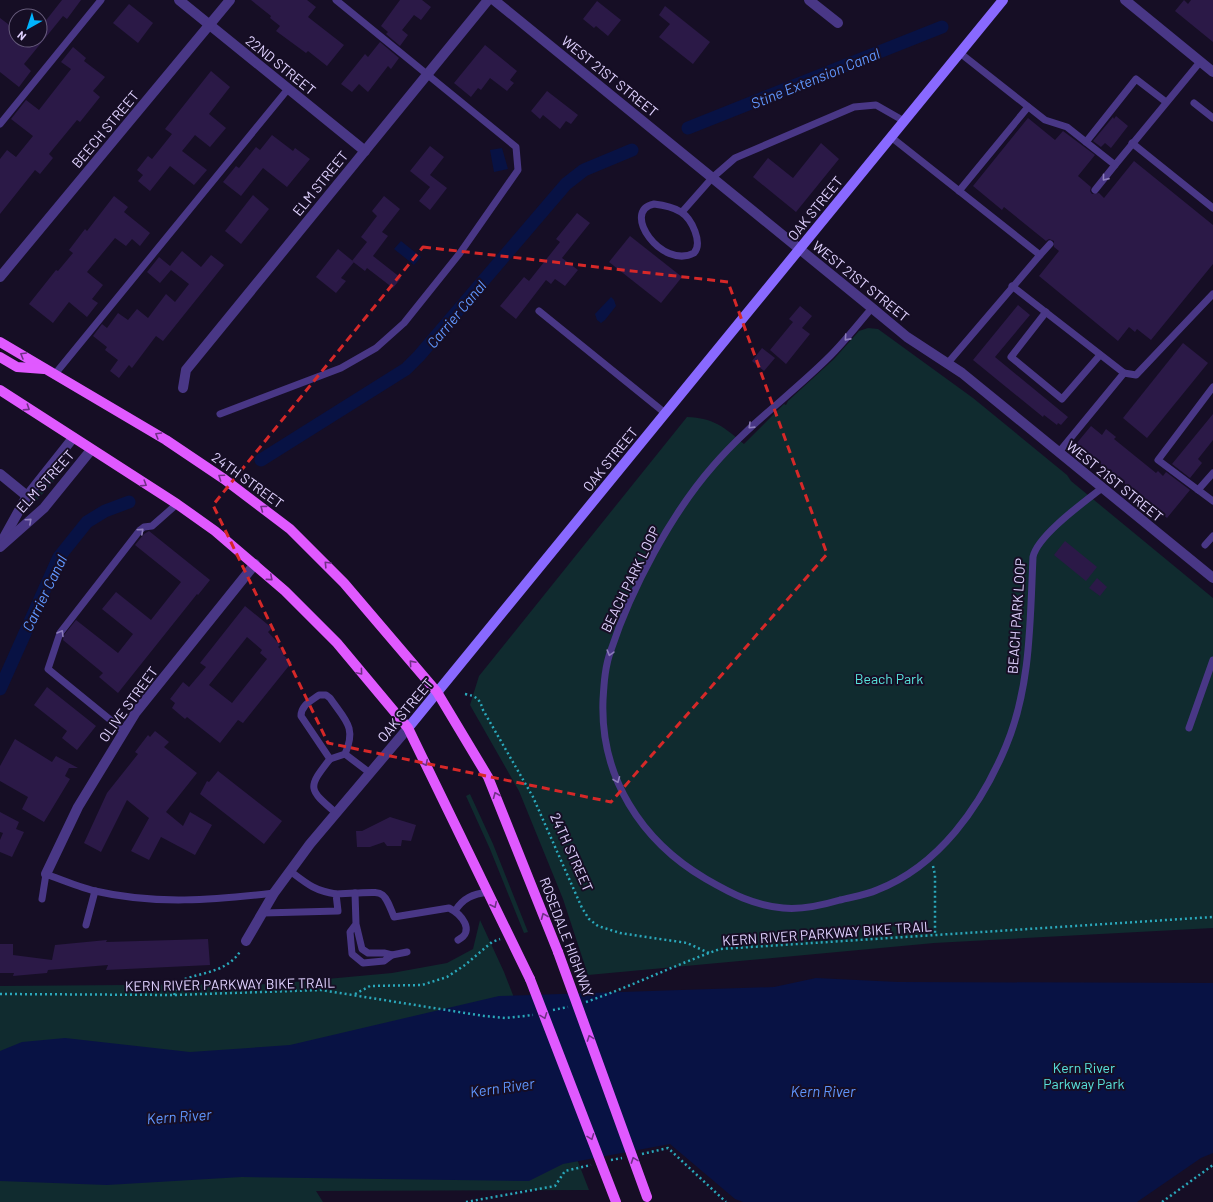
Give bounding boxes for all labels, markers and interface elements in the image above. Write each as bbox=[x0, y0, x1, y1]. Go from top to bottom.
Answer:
north arrow bbox=[8, 8, 48, 48]
text: N bbox=[14, 29, 28, 44]
street label: 22ND STREET bbox=[243, 32, 319, 98]
street label: WEST 21ST STREET bbox=[558, 32, 662, 120]
water label: Stine Extension Canal bbox=[748, 44, 883, 112]
street label: BEECH STREET bbox=[68, 87, 142, 171]
street label: ELM STREET bbox=[289, 147, 351, 219]
street label: OAK STREET bbox=[784, 172, 846, 244]
one-way arrow bbox=[1102, 173, 1109, 180]
street label: WEST 21ST STREET bbox=[809, 237, 913, 325]
water label: Carrier Canal bbox=[423, 276, 490, 351]
one-way arrow bbox=[844, 333, 851, 341]
one-way arrow bbox=[20, 353, 27, 360]
one-way arrow bbox=[23, 403, 30, 411]
one-way arrow bbox=[748, 421, 756, 429]
street label: OAK STREET bbox=[579, 423, 641, 495]
one-way arrow bbox=[155, 433, 162, 440]
street label: WEST 21ST STREET bbox=[1063, 437, 1167, 525]
street label: ELM STREET bbox=[12, 446, 78, 516]
street label: 24TH STREET bbox=[209, 448, 287, 512]
one-way arrow bbox=[218, 475, 225, 482]
one-way arrow bbox=[140, 479, 147, 486]
one-way arrow bbox=[260, 505, 267, 512]
one-way arrow bbox=[24, 518, 32, 526]
street label: BEACH PARK LOOP bbox=[597, 523, 663, 635]
one-way arrow bbox=[136, 529, 144, 536]
water label: Carrier Canal bbox=[18, 551, 70, 634]
street label: BEACH PARK LOOP bbox=[1003, 558, 1029, 674]
one-way arrow bbox=[324, 561, 332, 569]
one-way arrow bbox=[266, 574, 273, 581]
one-way arrow bbox=[57, 630, 64, 637]
one-way arrow bbox=[606, 649, 615, 656]
one-way arrow bbox=[410, 660, 417, 667]
street label: OLIVE STREET bbox=[95, 663, 161, 745]
one-way arrow bbox=[356, 667, 363, 674]
park label: Beach Park bbox=[855, 670, 923, 687]
street label: OAK STREET bbox=[373, 675, 437, 745]
one-way arrow bbox=[420, 759, 428, 767]
one-way arrow bbox=[612, 776, 620, 784]
one-way arrow bbox=[492, 792, 500, 799]
street label: 24TH STREET bbox=[547, 810, 597, 894]
street label: ROSEDALE HIGHWAY bbox=[536, 875, 598, 999]
one-way arrow bbox=[489, 901, 497, 909]
one-way arrow bbox=[541, 912, 549, 919]
street label: KERN RIVER PARKWAY BIKE TRAIL bbox=[722, 917, 932, 949]
street label: KERN RIVER PARKWAY BIKE TRAIL bbox=[125, 974, 335, 994]
one-way arrow bbox=[540, 1012, 548, 1019]
one-way arrow bbox=[586, 1034, 594, 1041]
park label: Kern River Parkway Park bbox=[1043, 1059, 1125, 1092]
water label: Kern River bbox=[469, 1073, 536, 1100]
water label: Kern River bbox=[791, 1082, 856, 1100]
water label: Kern River bbox=[146, 1105, 213, 1127]
one-way arrow bbox=[586, 1134, 594, 1141]
one-way arrow bbox=[630, 1157, 639, 1164]

